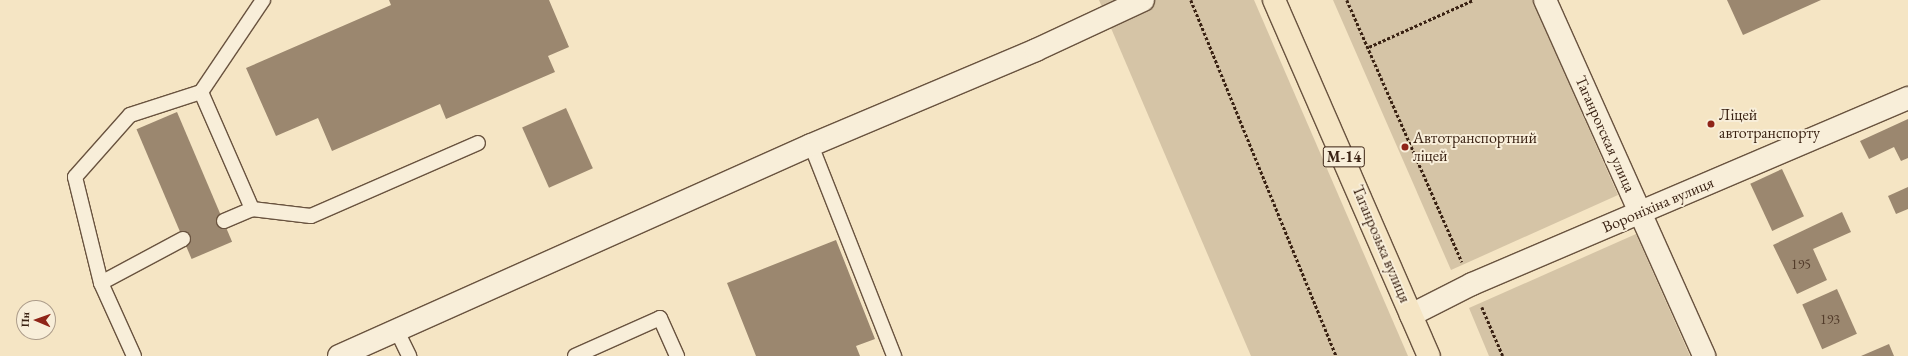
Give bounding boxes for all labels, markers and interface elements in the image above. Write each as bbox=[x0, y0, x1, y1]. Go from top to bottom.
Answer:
street label: Таганрогская улица bbox=[1571, 73, 1639, 195]
place label: Ліцей автотранспорту bbox=[1719, 105, 1820, 143]
marker: Ліцей автотранспорту bbox=[1706, 119, 1716, 129]
place label: Автотранспортний ліцей bbox=[1413, 128, 1537, 166]
marker: Автотранспортний ліцей bbox=[1400, 142, 1410, 152]
road number: М-14 bbox=[1322, 144, 1366, 170]
street label: Вороніхіна вулиця bbox=[1599, 173, 1717, 237]
street label: Таганрозька вулиця bbox=[1348, 182, 1414, 306]
house number: 195 bbox=[1791, 256, 1811, 272]
north arrow bbox=[16, 300, 56, 340]
house number: 193 bbox=[1820, 311, 1840, 327]
text: Пн bbox=[18, 312, 32, 327]

